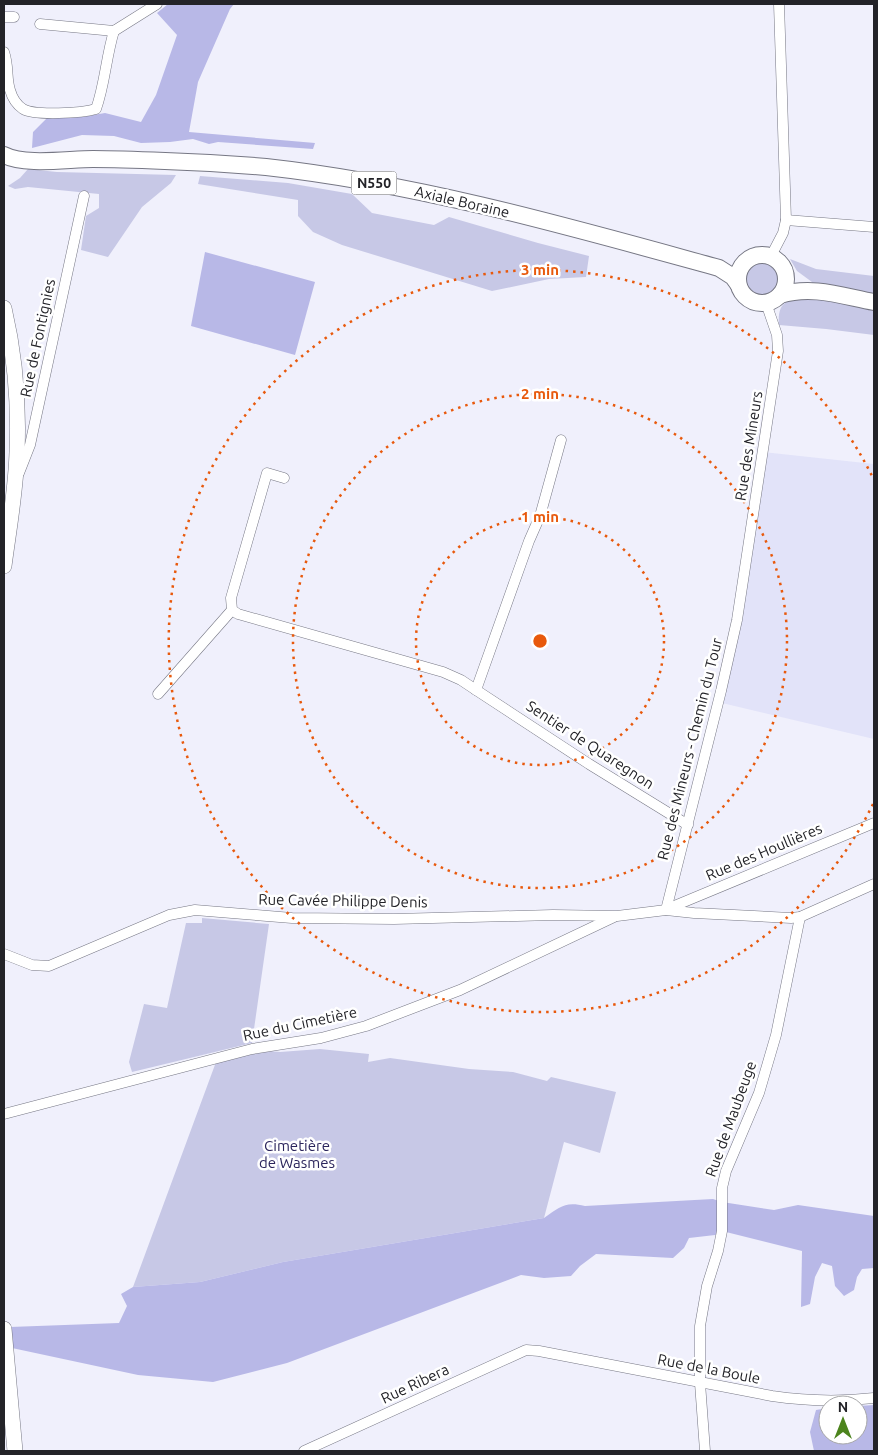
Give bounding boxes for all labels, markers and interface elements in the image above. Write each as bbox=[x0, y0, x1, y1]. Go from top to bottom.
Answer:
road number: N550 bbox=[352, 172, 396, 194]
street label: Axiale Boraine bbox=[413, 182, 511, 221]
text: 3 min bbox=[521, 261, 559, 278]
street label: Rue de Fontignies bbox=[17, 277, 58, 399]
text: 2 min bbox=[521, 385, 559, 402]
street label: Rue des Mineurs bbox=[731, 390, 766, 502]
text: 1 min bbox=[521, 508, 559, 525]
centre of rings bbox=[531, 632, 549, 650]
street label: Rue des Mineurs - Chemin du Tour bbox=[654, 636, 725, 862]
street label: Sentier de Quaregnon bbox=[523, 697, 657, 792]
street label: Rue des Houllières bbox=[703, 819, 825, 884]
street label: Rue Cavée Philippe Denis bbox=[258, 891, 428, 910]
street label: Rue du Cimetière bbox=[241, 1003, 359, 1044]
street label: Rue de Maubeuge bbox=[702, 1059, 759, 1179]
park label: Cimetière de Wasmes bbox=[259, 1137, 335, 1171]
street label: Rue de la Boule bbox=[656, 1350, 762, 1387]
street label: Rue Ribera bbox=[378, 1360, 451, 1407]
north arrow bbox=[818, 1395, 868, 1445]
text: N bbox=[838, 1399, 848, 1415]

